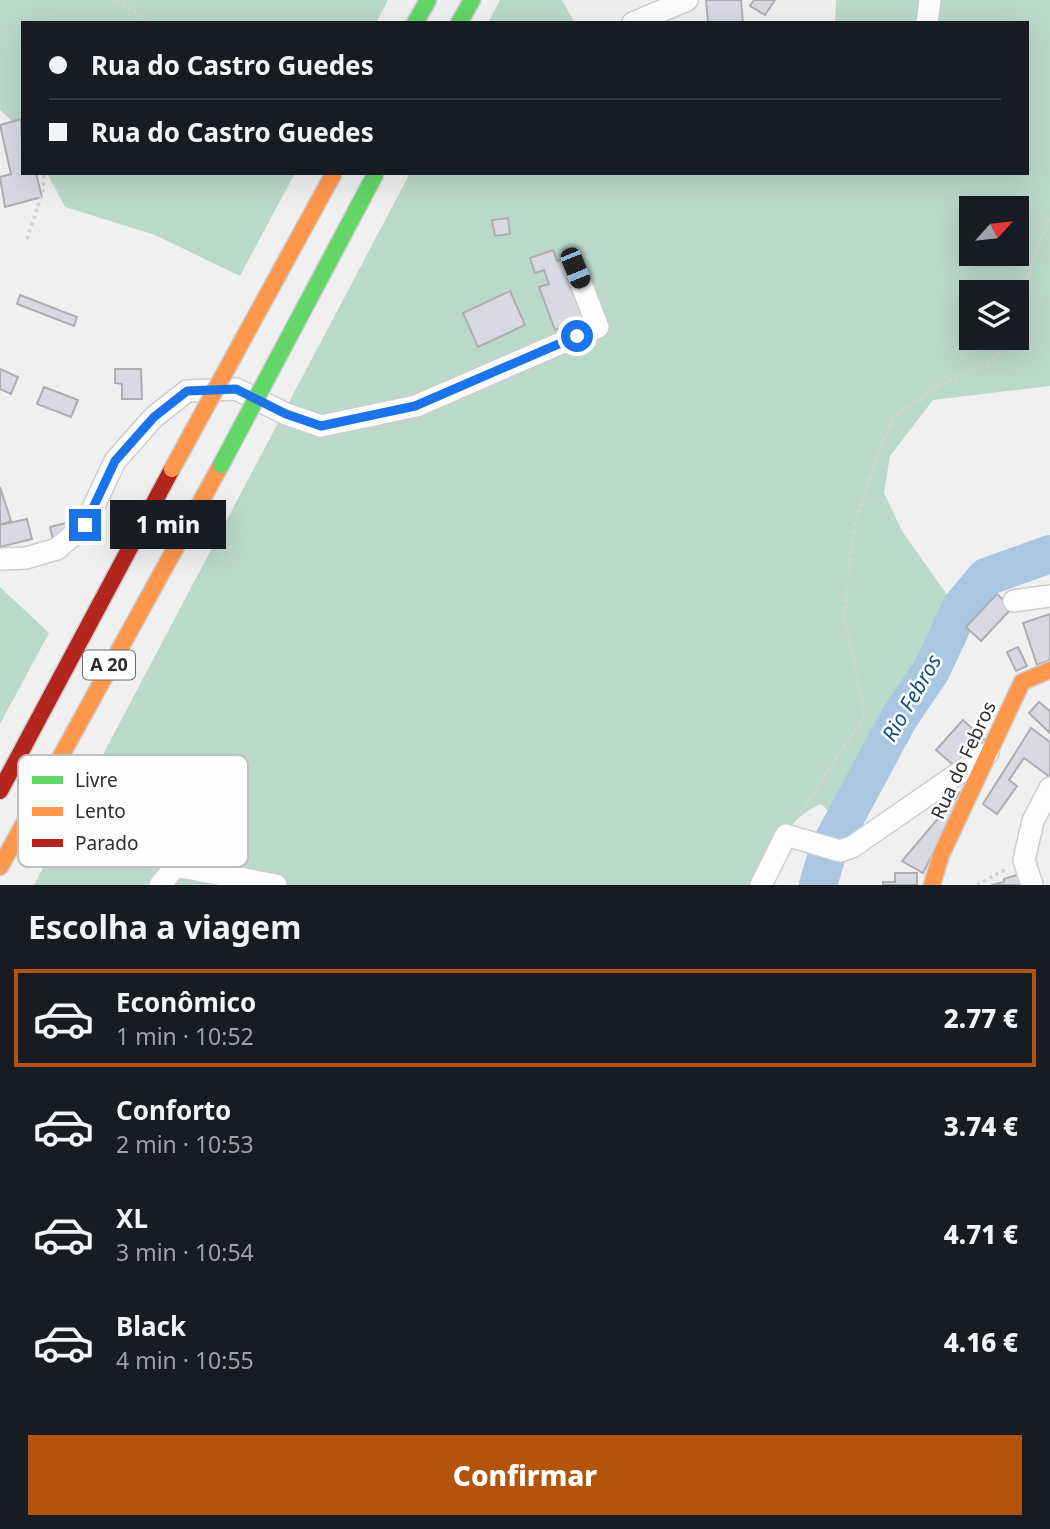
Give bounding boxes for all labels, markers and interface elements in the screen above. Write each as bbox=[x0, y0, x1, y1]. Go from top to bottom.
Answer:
text: Rua do Castro Guedes bbox=[91, 47, 374, 83]
text: Rua do Castro Guedes bbox=[91, 114, 374, 150]
north arrow bbox=[959, 196, 1029, 266]
map controls bbox=[959, 196, 1029, 350]
car bbox=[558, 245, 593, 291]
button: layers bbox=[959, 280, 1029, 350]
route start bbox=[561, 320, 593, 352]
callout: 1 min bbox=[110, 500, 225, 550]
text: 1 min bbox=[136, 508, 200, 540]
route end bbox=[69, 509, 101, 541]
water label: Rio Febros bbox=[875, 649, 947, 746]
road number: A 20 bbox=[83, 650, 135, 680]
street label: Rua do Febros bbox=[924, 697, 1002, 823]
legend bbox=[18, 755, 248, 867]
text: Livre bbox=[75, 767, 118, 793]
text: Lento bbox=[75, 798, 126, 824]
text: Parado bbox=[75, 830, 138, 856]
text: Escolha a viagem bbox=[28, 905, 301, 948]
text: Econômico bbox=[116, 984, 256, 1020]
icon: car bbox=[32, 987, 95, 1050]
text: 2.77 € bbox=[944, 1000, 1018, 1036]
text: 1 min · 10:52 bbox=[116, 1020, 254, 1052]
text: Conforto bbox=[116, 1092, 231, 1128]
icon: car bbox=[32, 1095, 95, 1158]
text: 3.74 € bbox=[944, 1108, 1018, 1144]
text: 2 min · 10:53 bbox=[116, 1128, 254, 1160]
text: XL bbox=[116, 1200, 148, 1236]
icon: car bbox=[32, 1203, 95, 1266]
text: 4.71 € bbox=[944, 1216, 1018, 1252]
text: 3 min · 10:54 bbox=[116, 1236, 254, 1268]
text: Black bbox=[116, 1308, 186, 1344]
icon: car bbox=[32, 1311, 95, 1374]
text: 4.16 € bbox=[944, 1324, 1018, 1360]
text: 4 min · 10:55 bbox=[116, 1344, 254, 1376]
button: Confirmar bbox=[28, 1435, 1022, 1515]

